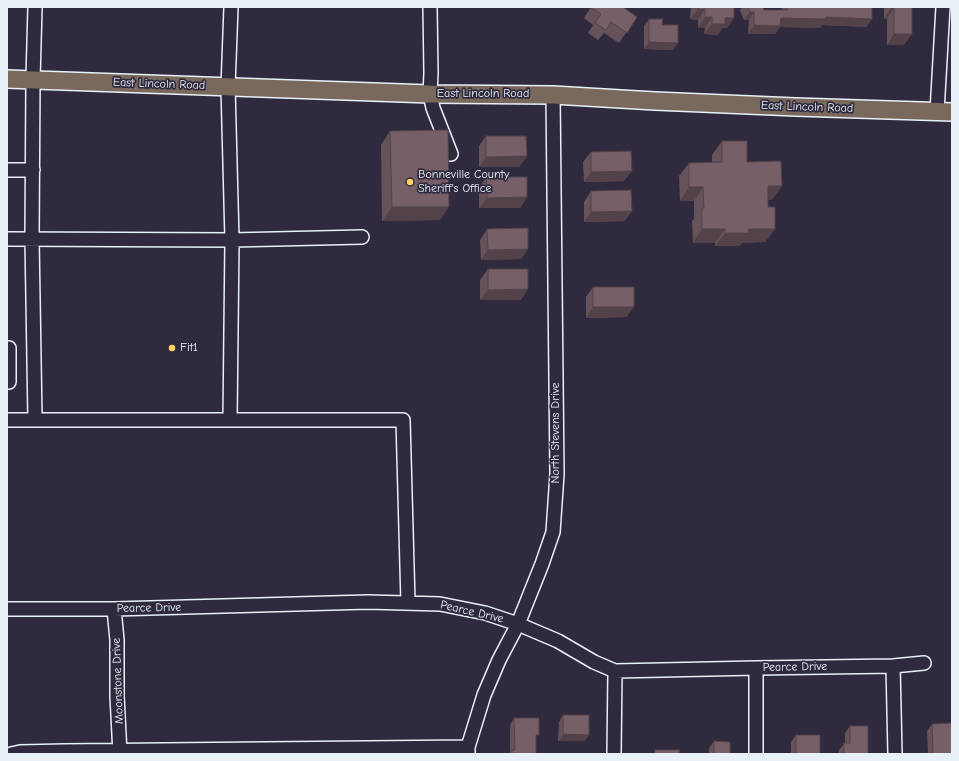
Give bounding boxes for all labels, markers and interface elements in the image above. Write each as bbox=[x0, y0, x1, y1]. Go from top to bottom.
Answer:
street label: East Lincoln Road bbox=[113, 75, 205, 93]
street label: East Lincoln Road bbox=[437, 87, 529, 101]
street label: East Lincoln Road bbox=[761, 98, 853, 116]
place label: Bonneville County Sheriff's Office bbox=[418, 168, 509, 196]
marker: Bonneville County Sheriff's Office bbox=[405, 177, 415, 187]
place label: Fit1 bbox=[180, 341, 198, 355]
marker: Fit1 bbox=[167, 343, 177, 353]
street label: North Stevens Drive bbox=[549, 383, 563, 483]
street label: Pearce Drive bbox=[439, 598, 505, 626]
street label: Pearce Drive bbox=[117, 600, 181, 616]
street label: Moonstone Drive bbox=[109, 638, 127, 724]
street label: Pearce Drive bbox=[763, 659, 827, 675]

